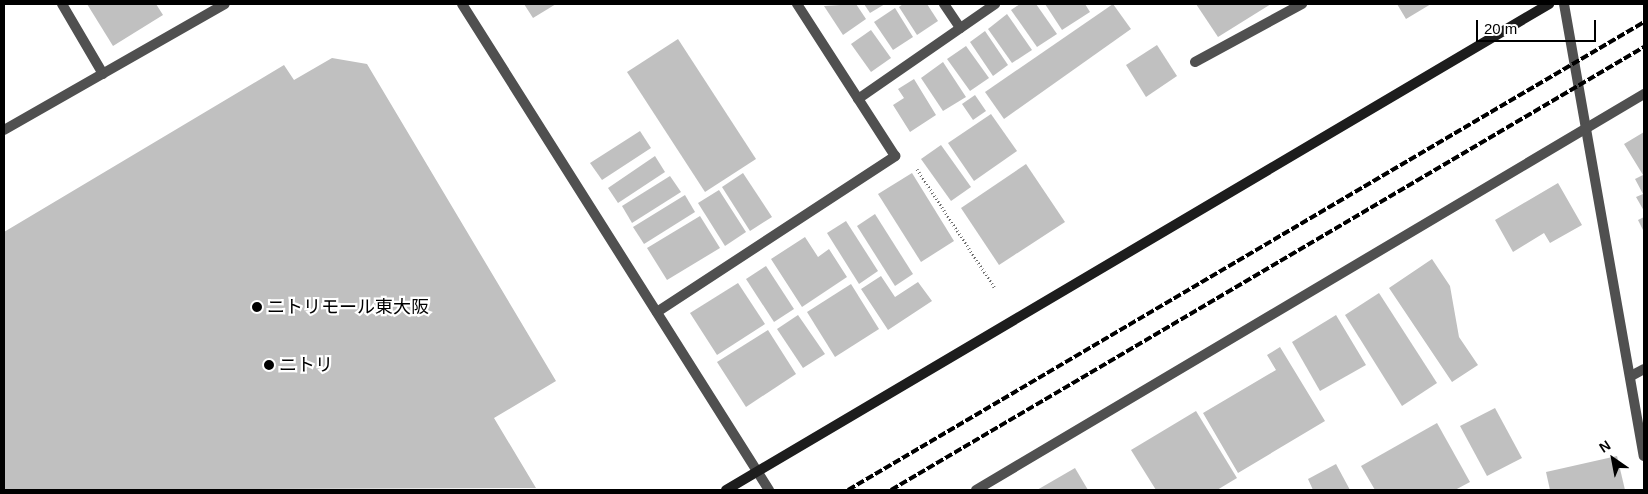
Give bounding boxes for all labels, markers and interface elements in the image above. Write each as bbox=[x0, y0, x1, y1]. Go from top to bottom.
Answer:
scale bar bbox=[1478, 10, 1598, 42]
text: 20 m bbox=[1484, 20, 1517, 37]
place label: ニトリモール東大阪 bbox=[267, 296, 429, 318]
marker: ニトリモール東大阪 bbox=[251, 301, 263, 313]
place label: ニトリ bbox=[279, 354, 333, 376]
marker: ニトリ bbox=[263, 359, 275, 371]
north arrow bbox=[1588, 434, 1638, 484]
text: N bbox=[1596, 437, 1613, 456]

